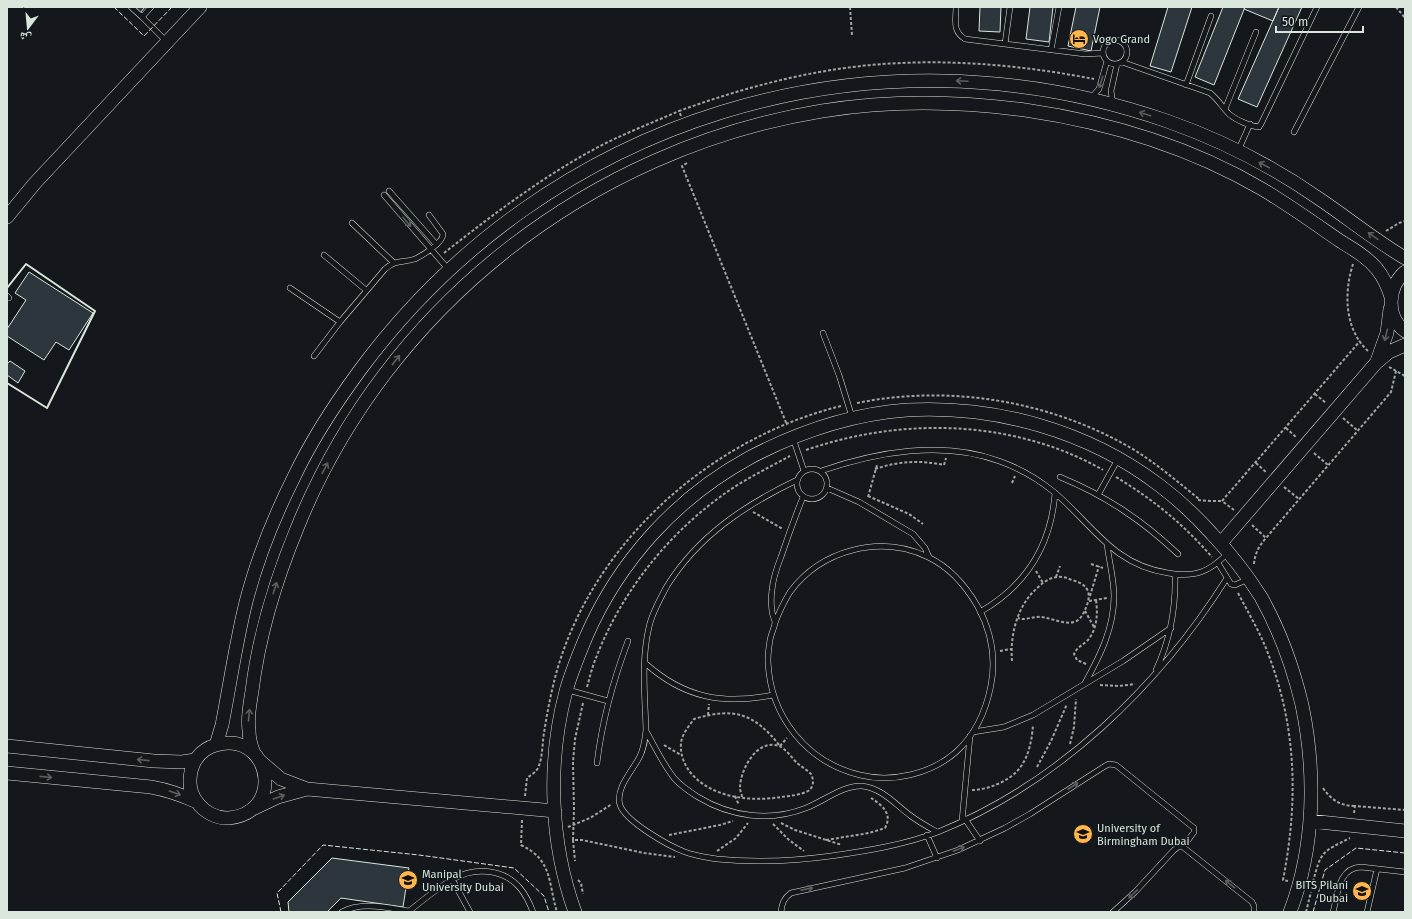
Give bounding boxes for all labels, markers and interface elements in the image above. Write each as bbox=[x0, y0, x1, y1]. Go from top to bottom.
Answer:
north arrow bbox=[8, 8, 48, 48]
scale bar bbox=[1276, 8, 1363, 34]
text: 50 m bbox=[1282, 15, 1308, 29]
text: ش bbox=[18, 28, 33, 45]
hotel icon: Vogo Grand bbox=[1068, 28, 1090, 50]
place label: Vogo Grand bbox=[1093, 33, 1150, 46]
one-way arrow bbox=[1097, 75, 1104, 88]
one-way arrow bbox=[956, 78, 969, 85]
one-way arrow bbox=[1138, 110, 1151, 117]
one-way arrow bbox=[1258, 161, 1270, 169]
one-way arrow bbox=[403, 217, 412, 227]
one-way arrow bbox=[1368, 232, 1379, 240]
one-way arrow bbox=[1382, 328, 1389, 341]
one-way arrow bbox=[392, 354, 401, 365]
one-way arrow bbox=[322, 462, 329, 474]
one-way arrow bbox=[272, 582, 279, 595]
one-way arrow bbox=[245, 709, 253, 722]
one-way arrow bbox=[137, 756, 150, 764]
one-way arrow bbox=[39, 773, 52, 780]
one-way arrow bbox=[1067, 782, 1078, 790]
one-way arrow bbox=[168, 789, 180, 797]
one-way arrow bbox=[272, 793, 284, 801]
place label: University of Birmingham Dubai bbox=[1097, 822, 1190, 848]
school or university icon: University of Birmingham Dubai bbox=[1072, 823, 1094, 845]
one-way arrow bbox=[953, 845, 965, 853]
place label: Manipal University Dubai bbox=[422, 868, 504, 894]
school or university icon: Manipal University Dubai bbox=[397, 869, 419, 891]
place label: BITS Pilani Dubai bbox=[1295, 879, 1348, 905]
one-way arrow bbox=[1225, 880, 1235, 889]
school or university icon: BITS Pilani Dubai bbox=[1351, 880, 1373, 902]
one-way arrow bbox=[800, 884, 813, 892]
one-way arrow bbox=[1128, 889, 1138, 899]

